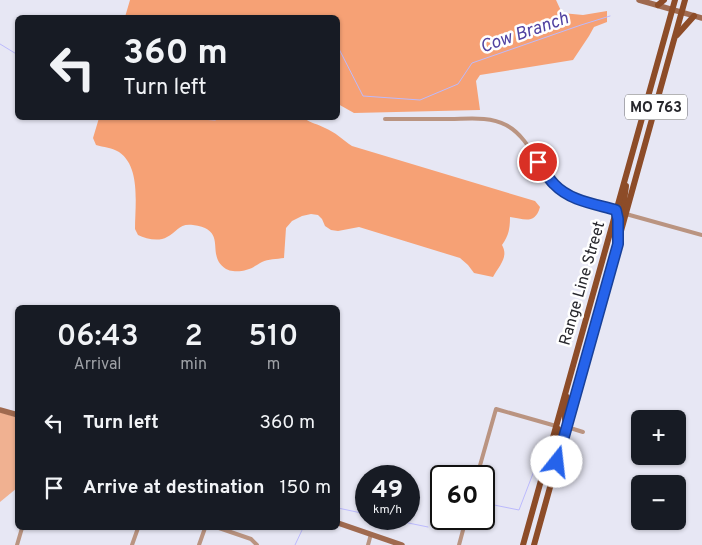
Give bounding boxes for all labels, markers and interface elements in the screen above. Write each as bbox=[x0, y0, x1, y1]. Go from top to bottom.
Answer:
water label: Cow Branch bbox=[477, 7, 572, 59]
text: 360 m bbox=[123, 32, 228, 76]
icon: left bbox=[40, 35, 105, 100]
text: Turn left bbox=[123, 75, 206, 102]
road number: MO 763 bbox=[625, 94, 687, 120]
pin bbox=[517, 141, 559, 183]
icon: arrive bbox=[524, 148, 552, 176]
street label: Range Line Street bbox=[556, 219, 610, 348]
text: 06:43 bbox=[57, 319, 139, 356]
text: 2 bbox=[184, 319, 203, 356]
text: 510 bbox=[249, 319, 298, 356]
text: Arrival bbox=[74, 355, 122, 375]
text: min bbox=[180, 355, 207, 375]
text: m bbox=[267, 355, 280, 375]
icon: left bbox=[40, 409, 68, 437]
map controls bbox=[631, 410, 686, 530]
button: + bbox=[631, 410, 686, 465]
text: Turn left bbox=[83, 411, 159, 435]
text: 360 m bbox=[259, 411, 315, 435]
position arrow bbox=[530, 435, 582, 487]
speed limit sign: 60 bbox=[430, 465, 495, 530]
icon: arrive bbox=[40, 474, 68, 502]
text: 49 bbox=[372, 475, 403, 507]
button: − bbox=[631, 475, 686, 530]
text: Arrive at destination bbox=[83, 476, 264, 500]
text: 150 m bbox=[279, 476, 331, 500]
text: km/h bbox=[373, 502, 402, 518]

